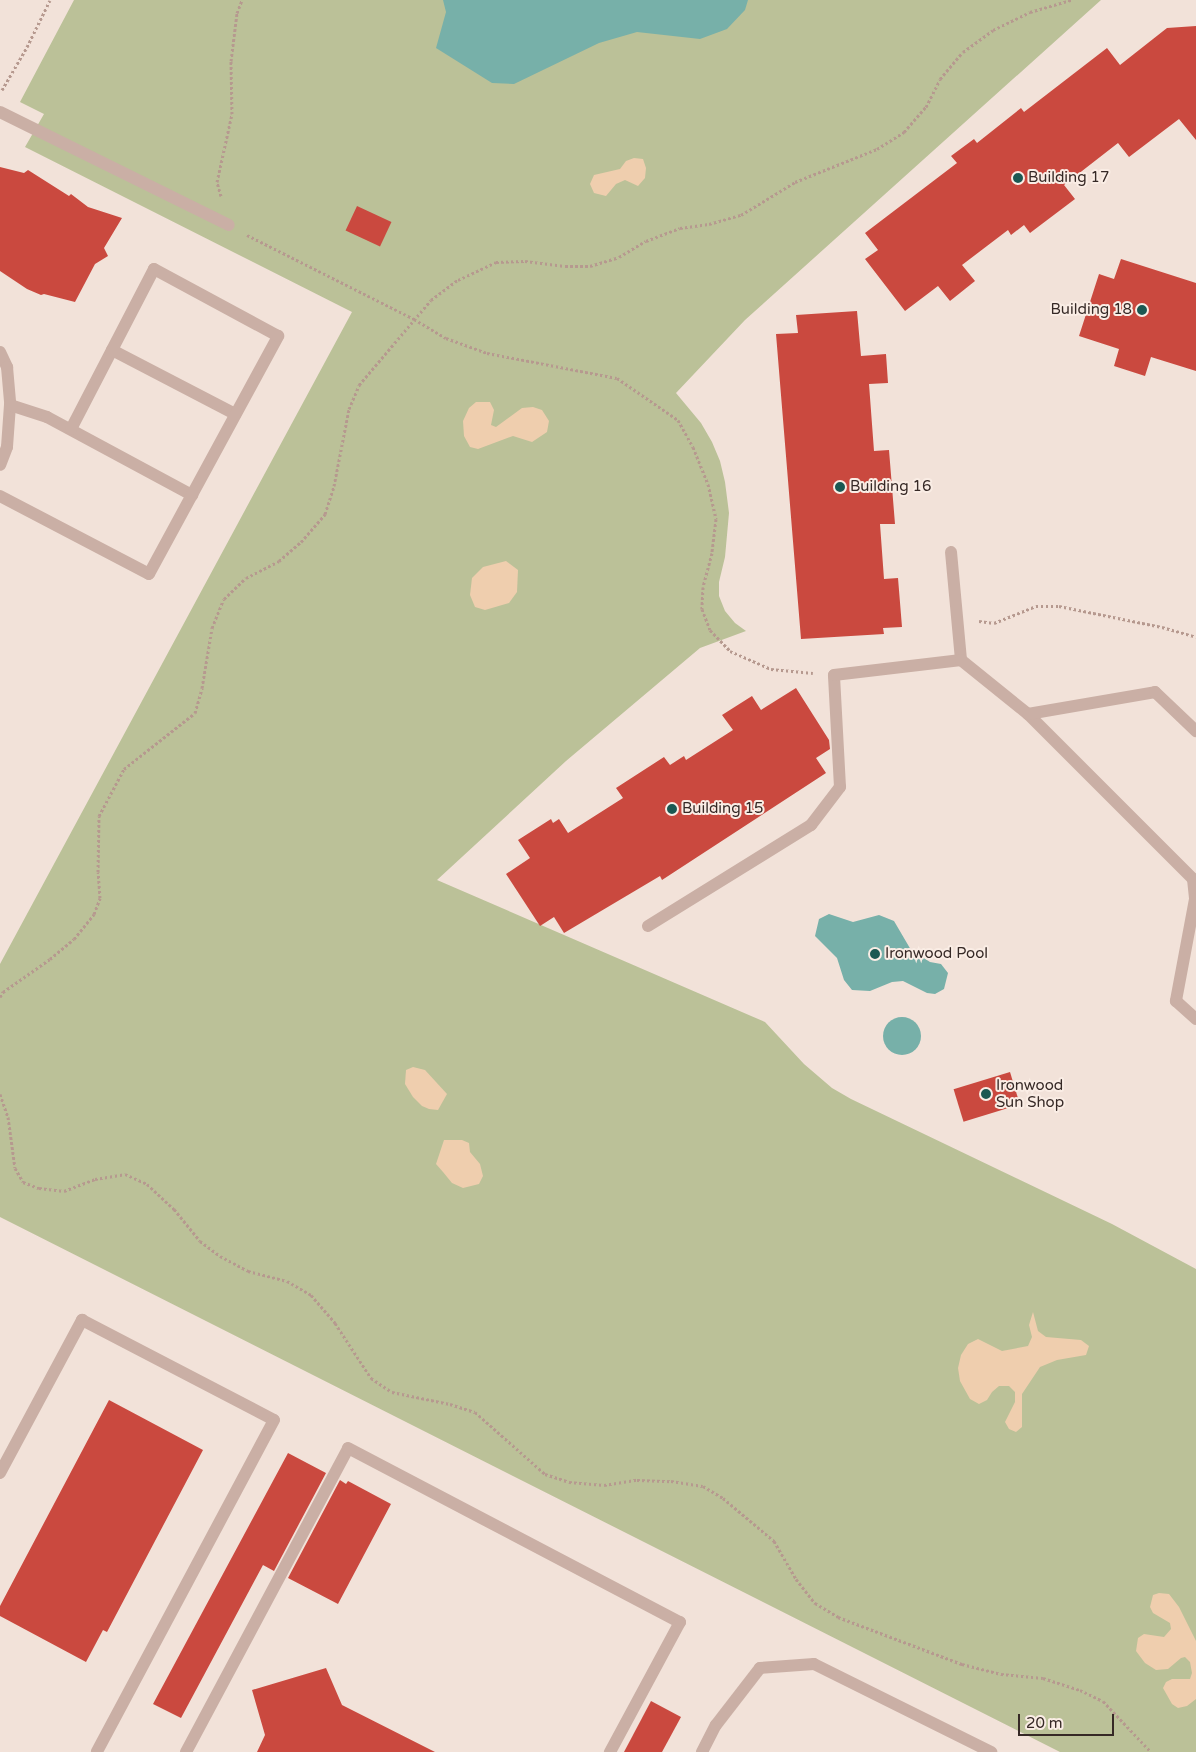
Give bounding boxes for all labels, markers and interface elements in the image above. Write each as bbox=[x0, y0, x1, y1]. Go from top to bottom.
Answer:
place label: Building 17 bbox=[1028, 169, 1109, 187]
marker: Building 17 bbox=[1012, 172, 1024, 184]
place label: Building 18 bbox=[1051, 301, 1132, 319]
marker: Building 18 bbox=[1136, 304, 1148, 316]
place label: Building 16 bbox=[850, 478, 931, 496]
marker: Building 16 bbox=[834, 481, 846, 493]
place label: Building 15 bbox=[682, 800, 763, 818]
marker: Building 15 bbox=[666, 803, 678, 815]
place label: Ironwood Pool bbox=[885, 945, 988, 963]
marker: Ironwood Pool bbox=[869, 948, 881, 960]
place label: Ironwood Sun Shop bbox=[996, 1076, 1064, 1111]
marker: Ironwood Sun Shop bbox=[980, 1088, 992, 1100]
scale bar bbox=[1021, 1704, 1117, 1736]
text: 20 m bbox=[1026, 1714, 1063, 1732]

